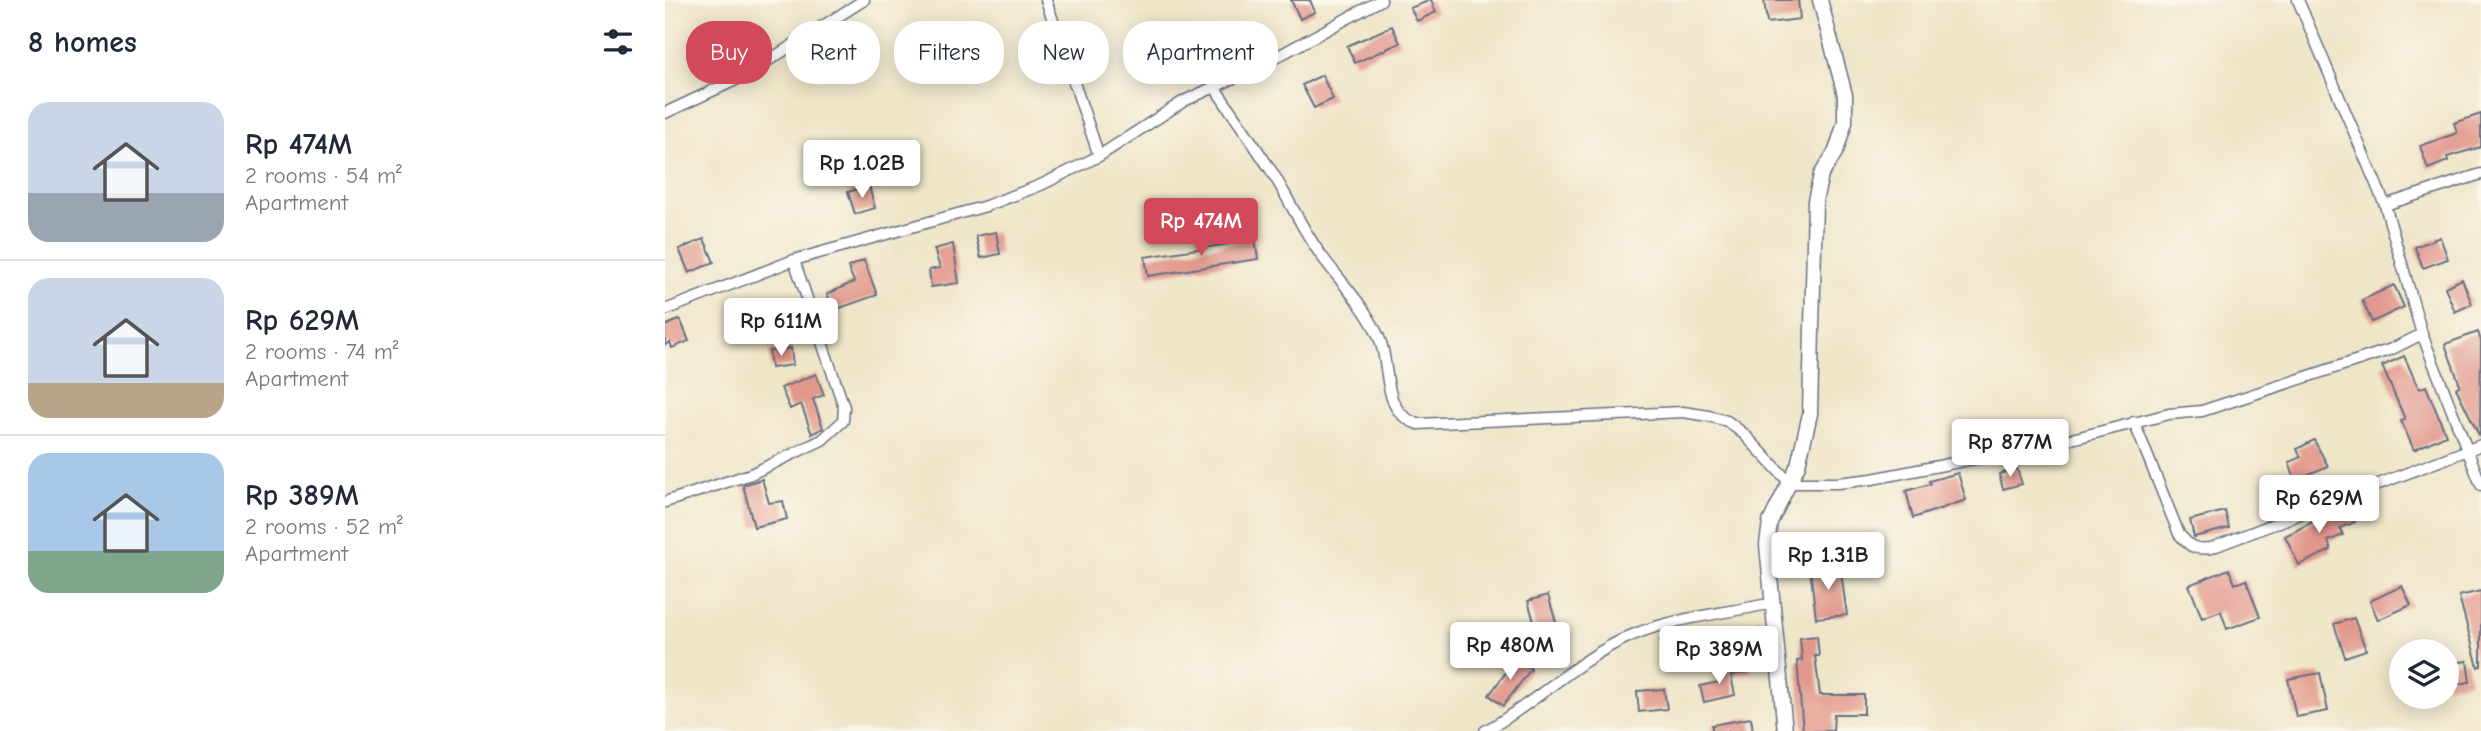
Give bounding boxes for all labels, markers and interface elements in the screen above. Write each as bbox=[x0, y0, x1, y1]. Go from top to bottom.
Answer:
chip: Buy bbox=[686, 21, 772, 84]
chip: Rent bbox=[786, 21, 880, 84]
chip: Filters bbox=[894, 21, 1004, 84]
chip: New bbox=[1018, 21, 1109, 84]
chip: Apartment bbox=[1123, 21, 1278, 84]
icon: filters bbox=[599, 23, 637, 61]
text: 8 homes bbox=[28, 25, 137, 60]
text: Rp 474M bbox=[245, 127, 352, 162]
icon: home bbox=[84, 130, 168, 214]
pin: Rp 1.02B bbox=[790, 140, 934, 200]
text: Rp 1.02B bbox=[819, 149, 905, 176]
text: 2 rooms · 54 m² bbox=[245, 162, 402, 189]
text: Apartment bbox=[245, 189, 348, 216]
pin: Rp 474M bbox=[1136, 198, 1266, 258]
text: Rp 474M bbox=[1160, 207, 1242, 234]
pin: Rp 611M bbox=[716, 298, 846, 358]
text: Rp 629M bbox=[245, 303, 359, 338]
icon: home bbox=[84, 306, 168, 390]
text: Rp 611M bbox=[740, 307, 822, 334]
text: 2 rooms · 74 m² bbox=[245, 338, 398, 365]
text: Apartment bbox=[245, 365, 348, 392]
pin: Rp 877M bbox=[1945, 420, 2075, 479]
text: Rp 877M bbox=[1968, 428, 2052, 455]
pin: Rp 629M bbox=[2254, 476, 2384, 535]
text: Rp 389M bbox=[245, 478, 359, 513]
icon: home bbox=[84, 481, 168, 565]
text: Rp 629M bbox=[2275, 484, 2363, 511]
text: 2 rooms · 52 m² bbox=[245, 513, 403, 540]
pin: Rp 1.31B bbox=[1756, 532, 1900, 592]
text: Apartment bbox=[245, 540, 348, 567]
text: Rp 1.31B bbox=[1787, 541, 1869, 568]
pin: Rp 480M bbox=[1445, 622, 1575, 682]
pin: Rp 389M bbox=[1654, 626, 1784, 686]
text: Rp 480M bbox=[1466, 631, 1554, 658]
text: Rp 389M bbox=[1675, 635, 1763, 662]
map controls bbox=[2389, 639, 2459, 709]
button: layers bbox=[2389, 639, 2459, 709]

